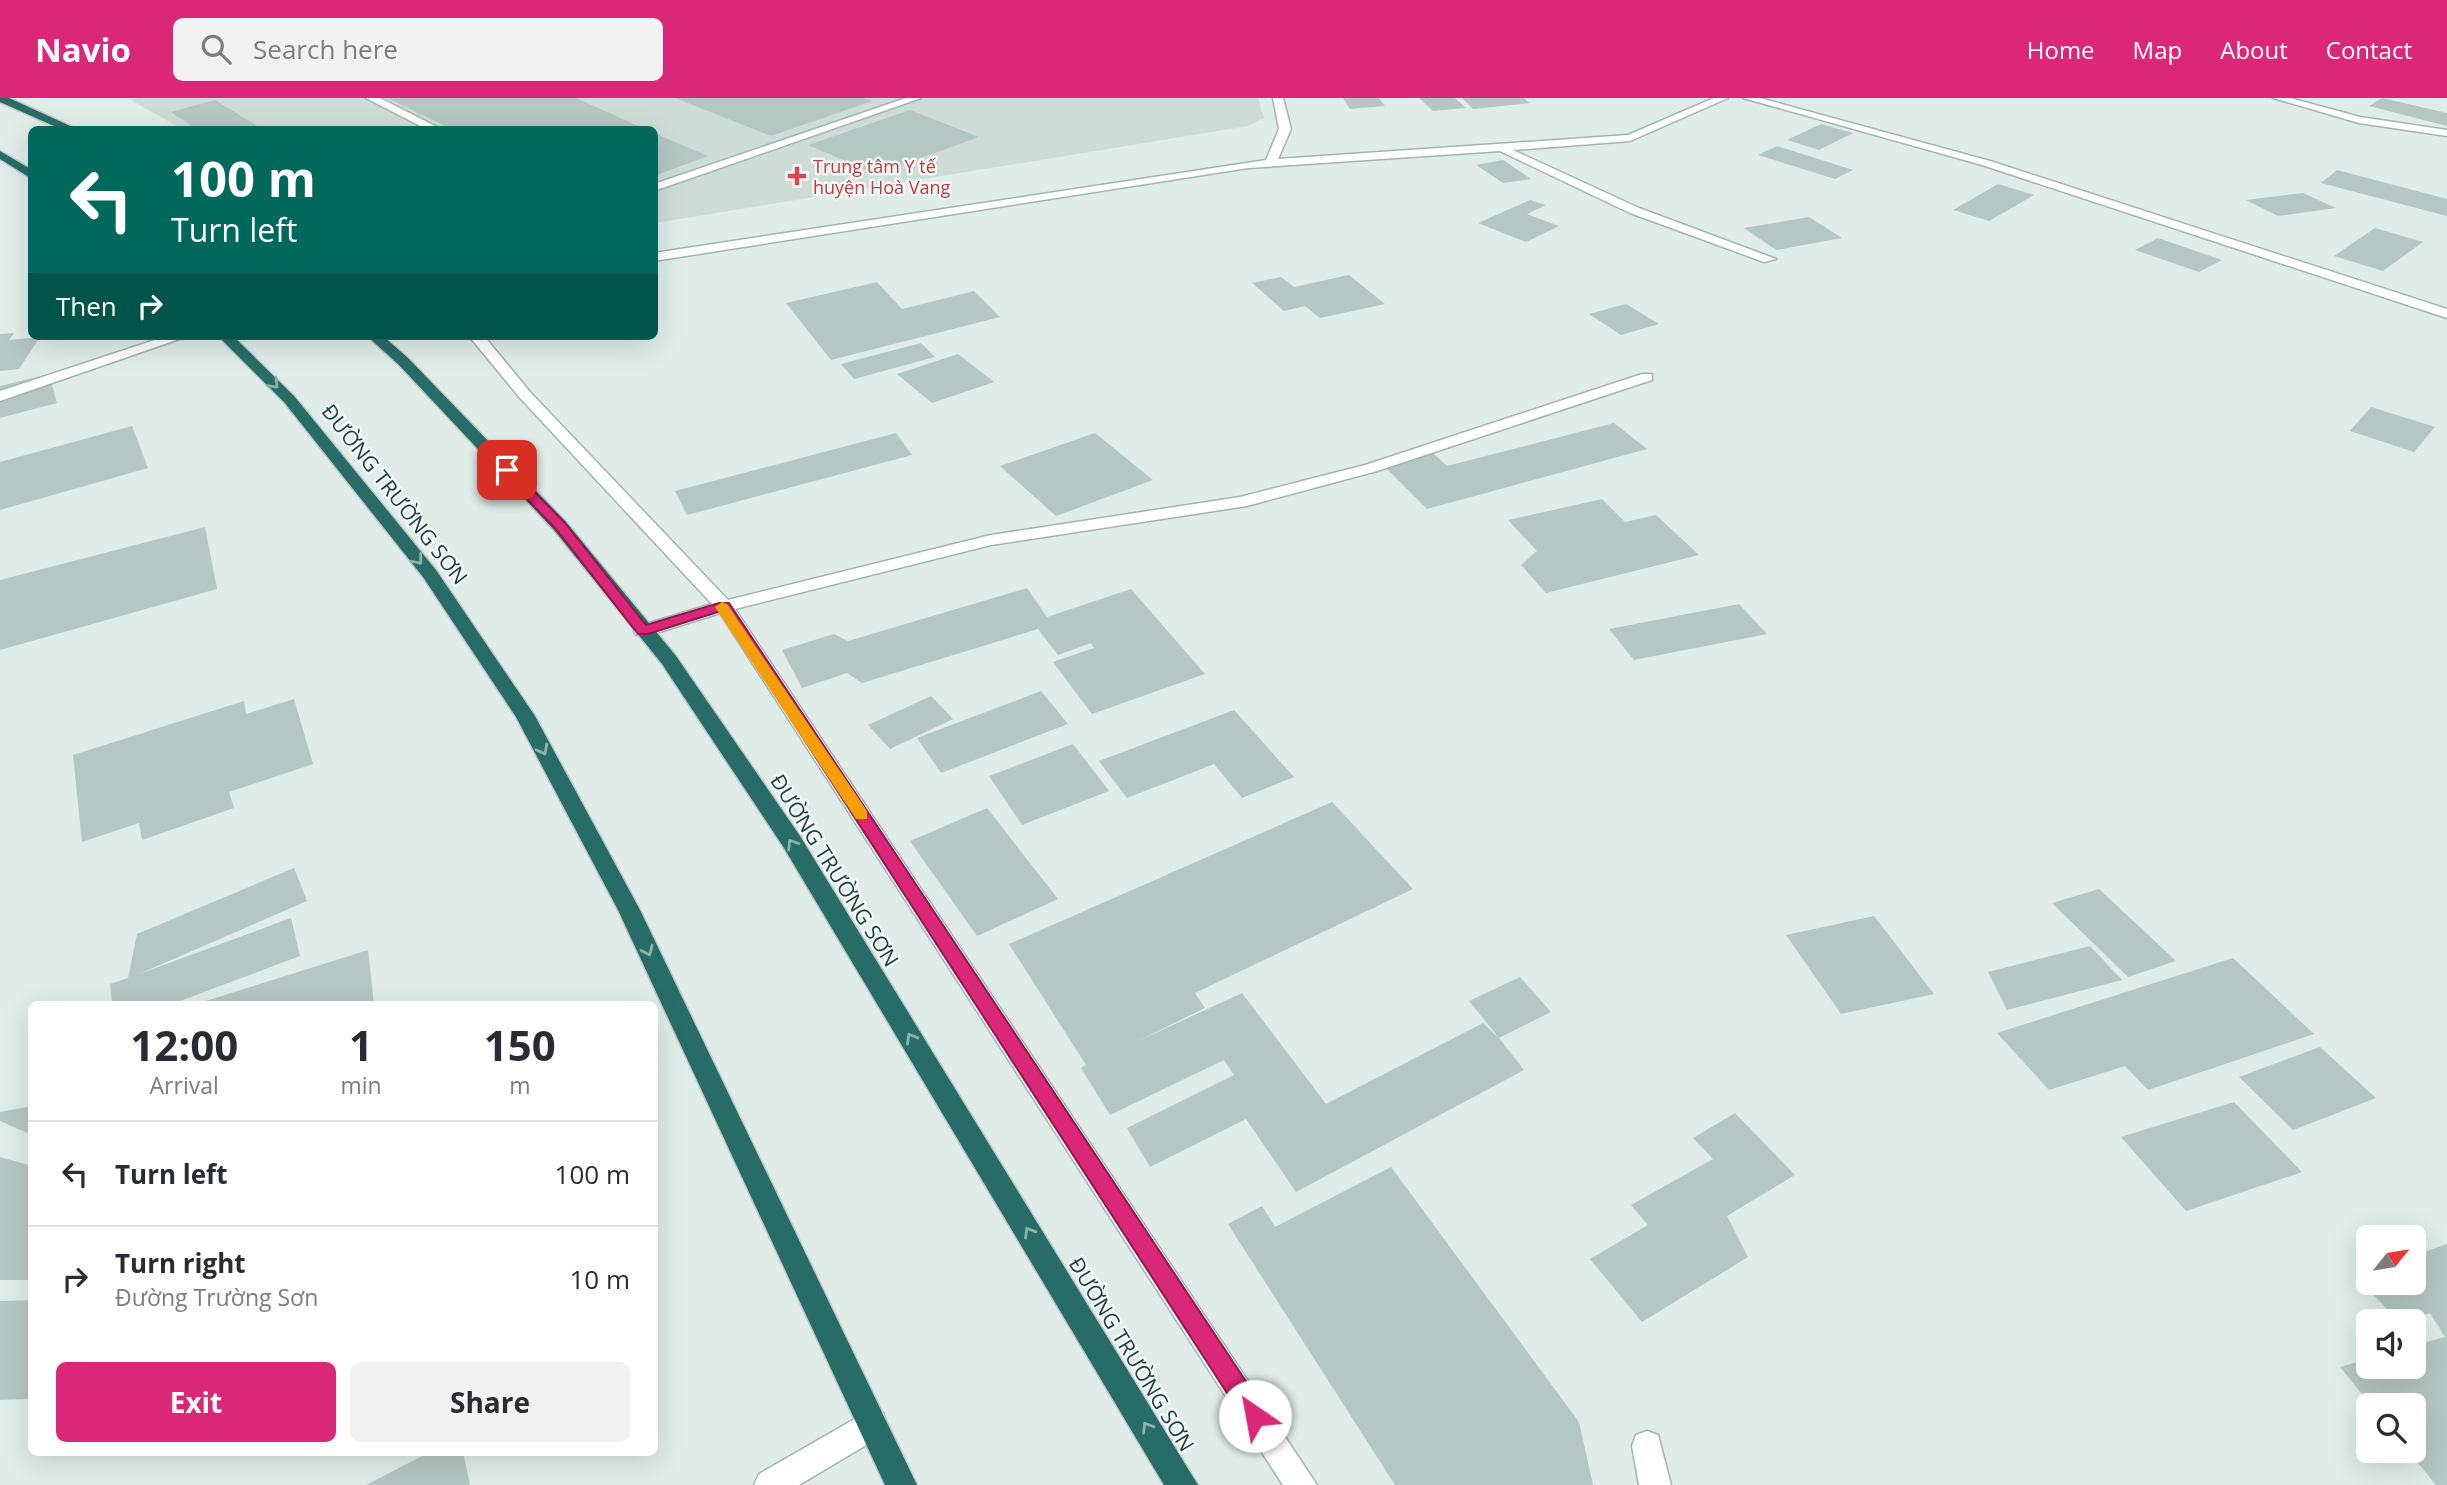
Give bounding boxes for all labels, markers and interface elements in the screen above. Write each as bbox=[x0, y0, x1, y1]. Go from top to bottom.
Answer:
search box bbox=[173, 18, 663, 81]
text: Navio bbox=[35, 27, 131, 72]
icon: search bbox=[197, 30, 235, 68]
text: Search here bbox=[253, 31, 398, 67]
text: Home bbox=[2027, 33, 2095, 66]
text: Map bbox=[2133, 33, 2182, 66]
text: About bbox=[2220, 33, 2288, 66]
text: Contact bbox=[2326, 33, 2412, 66]
text: 100 m bbox=[171, 145, 316, 211]
icon: left bbox=[56, 154, 147, 245]
place label: Trung tâm Y tế huyện Hoà Vang bbox=[813, 154, 950, 199]
marker: Trung tâm Y tế huyện Hoà Vang bbox=[787, 166, 807, 186]
text: Turn left bbox=[171, 208, 297, 251]
icon: right bbox=[131, 287, 169, 325]
text: Then bbox=[56, 288, 117, 324]
one-way arrow bbox=[265, 376, 278, 389]
street label: ĐƯỜNG TRƯỜNG SƠN bbox=[316, 398, 474, 590]
pin bbox=[477, 440, 537, 500]
icon: arrive bbox=[488, 451, 526, 489]
one-way arrow bbox=[410, 551, 422, 564]
one-way arrow bbox=[535, 742, 548, 755]
street label: ĐƯỜNG TRƯỜNG SƠN bbox=[764, 769, 906, 971]
one-way arrow bbox=[788, 838, 801, 851]
one-way arrow bbox=[640, 944, 654, 956]
text: 12:00 bbox=[130, 1016, 238, 1073]
text: 1 bbox=[349, 1016, 373, 1073]
text: 150 bbox=[484, 1016, 556, 1073]
one-way arrow bbox=[906, 1032, 919, 1045]
text: Arrival bbox=[150, 1069, 219, 1101]
text: min bbox=[340, 1069, 382, 1101]
text: m bbox=[509, 1069, 530, 1101]
icon: left bbox=[56, 1155, 94, 1193]
text: Turn left bbox=[115, 1156, 227, 1192]
text: 100 m bbox=[555, 1156, 630, 1192]
north arrow bbox=[2356, 1225, 2426, 1295]
map controls bbox=[2356, 1225, 2426, 1463]
one-way arrow bbox=[1024, 1227, 1037, 1240]
text: Turn right bbox=[115, 1245, 246, 1281]
street label: ĐƯỜNG TRƯỜNG SƠN bbox=[1063, 1252, 1201, 1456]
icon: right bbox=[56, 1260, 94, 1298]
text: 10 m bbox=[569, 1261, 630, 1297]
text: Đường Trường Sơn bbox=[115, 1281, 318, 1313]
button: sound bbox=[2356, 1309, 2426, 1379]
button: Exit bbox=[56, 1362, 336, 1442]
button: Share bbox=[350, 1362, 630, 1442]
position arrow bbox=[1218, 1379, 1292, 1453]
button: search bbox=[2356, 1393, 2426, 1463]
one-way arrow bbox=[1142, 1421, 1155, 1434]

